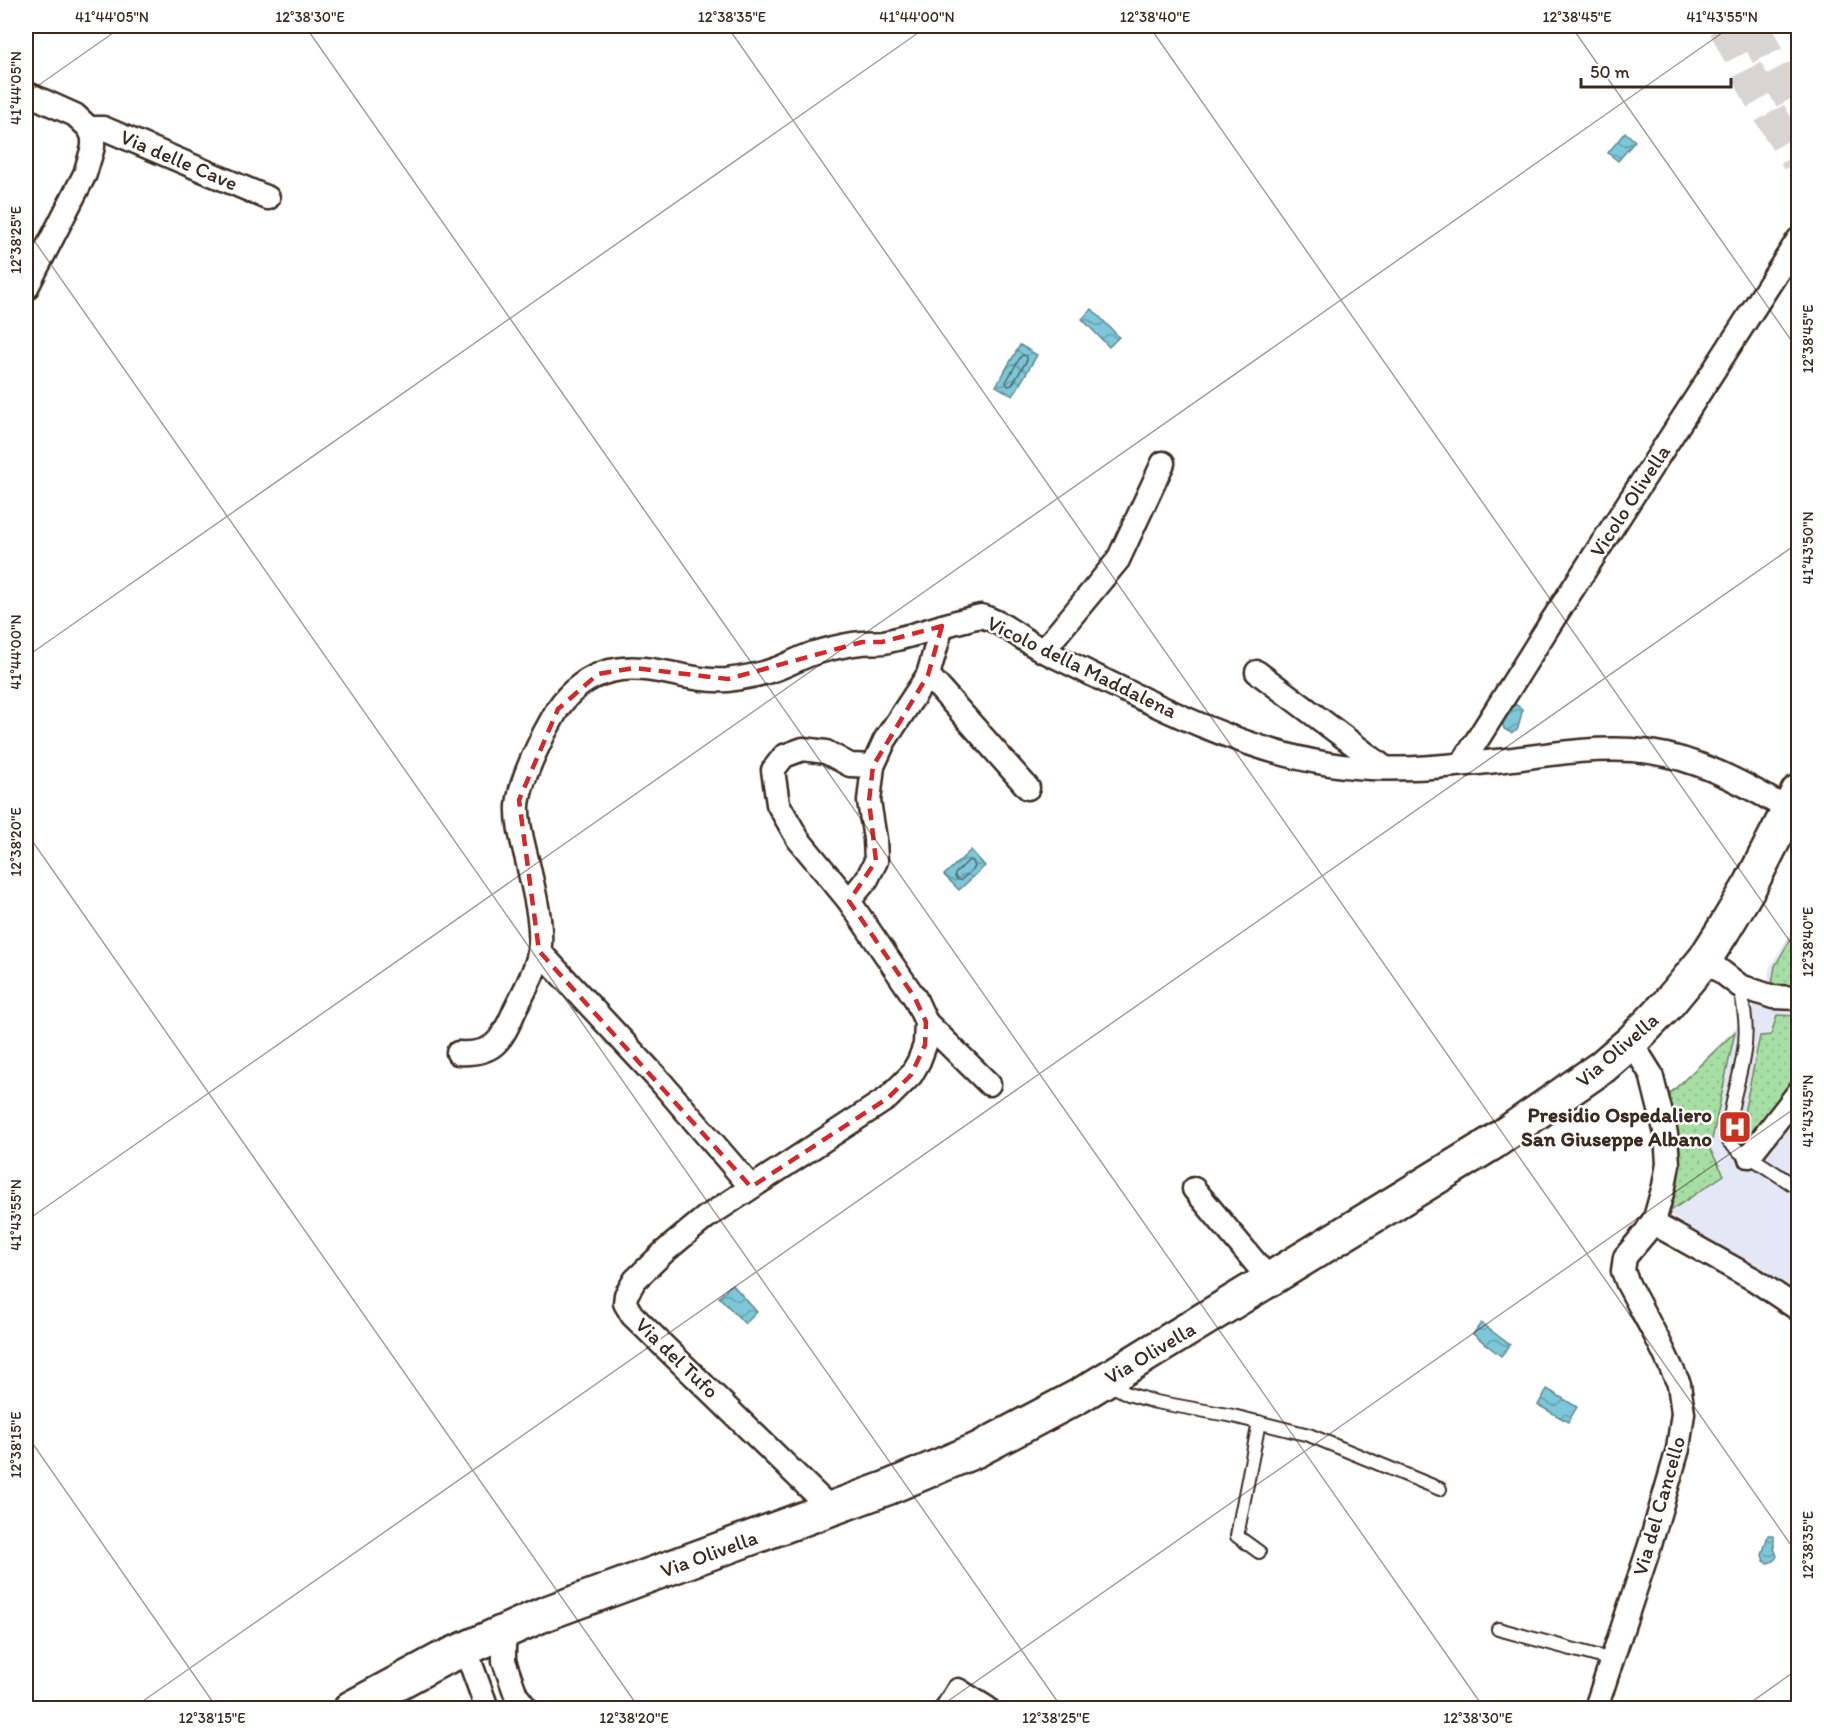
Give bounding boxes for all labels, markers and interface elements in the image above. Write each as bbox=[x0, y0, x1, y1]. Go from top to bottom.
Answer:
text: 41°44'05"N bbox=[75, 8, 149, 26]
text: 12°38'30"E bbox=[275, 8, 345, 26]
text: 12°38'35"E bbox=[698, 8, 766, 26]
text: 41°44'00"N bbox=[879, 8, 955, 26]
text: 12°38'40"E bbox=[1120, 8, 1190, 26]
text: 12°38'45"E bbox=[1542, 8, 1612, 26]
text: 41°43'55"N bbox=[1686, 8, 1758, 26]
text: 41°44'05"N bbox=[7, 51, 25, 125]
scale bar bbox=[1581, 51, 1731, 89]
text: 50 m bbox=[1590, 61, 1630, 83]
street label: Via delle Cave bbox=[117, 124, 242, 195]
text: 12°38'25"E bbox=[7, 206, 25, 274]
text: 12°38'45"E bbox=[1799, 304, 1817, 374]
street label: Vicolo Olivella bbox=[1584, 440, 1675, 561]
text: 41°43'50"N bbox=[1799, 511, 1817, 585]
street label: Vicolo della Maddalena bbox=[983, 610, 1181, 723]
text: 41°44'00"N bbox=[7, 614, 25, 690]
text: 12°38'20"E bbox=[7, 807, 25, 877]
text: 12°38'40"E bbox=[1799, 907, 1817, 977]
street label: Via Olivella bbox=[1570, 1007, 1663, 1092]
text: 41°43'45"N bbox=[1799, 1075, 1817, 1147]
place label: Presidio Ospedaliero San Giuseppe Albano bbox=[1521, 1102, 1712, 1152]
hospital icon: Presidio Ospedaliero San Giuseppe Albano bbox=[1717, 1109, 1753, 1145]
text: 41°43'55"N bbox=[7, 1179, 25, 1251]
street label: Via del Tufo bbox=[631, 1312, 724, 1403]
street label: Via Olivella bbox=[1100, 1316, 1200, 1389]
text: 12°38'15"E bbox=[7, 1411, 25, 1479]
street label: Via del Cancello bbox=[1627, 1433, 1690, 1578]
text: 12°38'35"E bbox=[1799, 1511, 1817, 1579]
street label: Via Olivella bbox=[657, 1524, 761, 1583]
text: 12°38'15"E bbox=[178, 1709, 246, 1727]
text: 12°38'20"E bbox=[599, 1709, 669, 1727]
text: 12°38'25"E bbox=[1022, 1709, 1090, 1727]
text: 12°38'30"E bbox=[1443, 1709, 1513, 1727]

